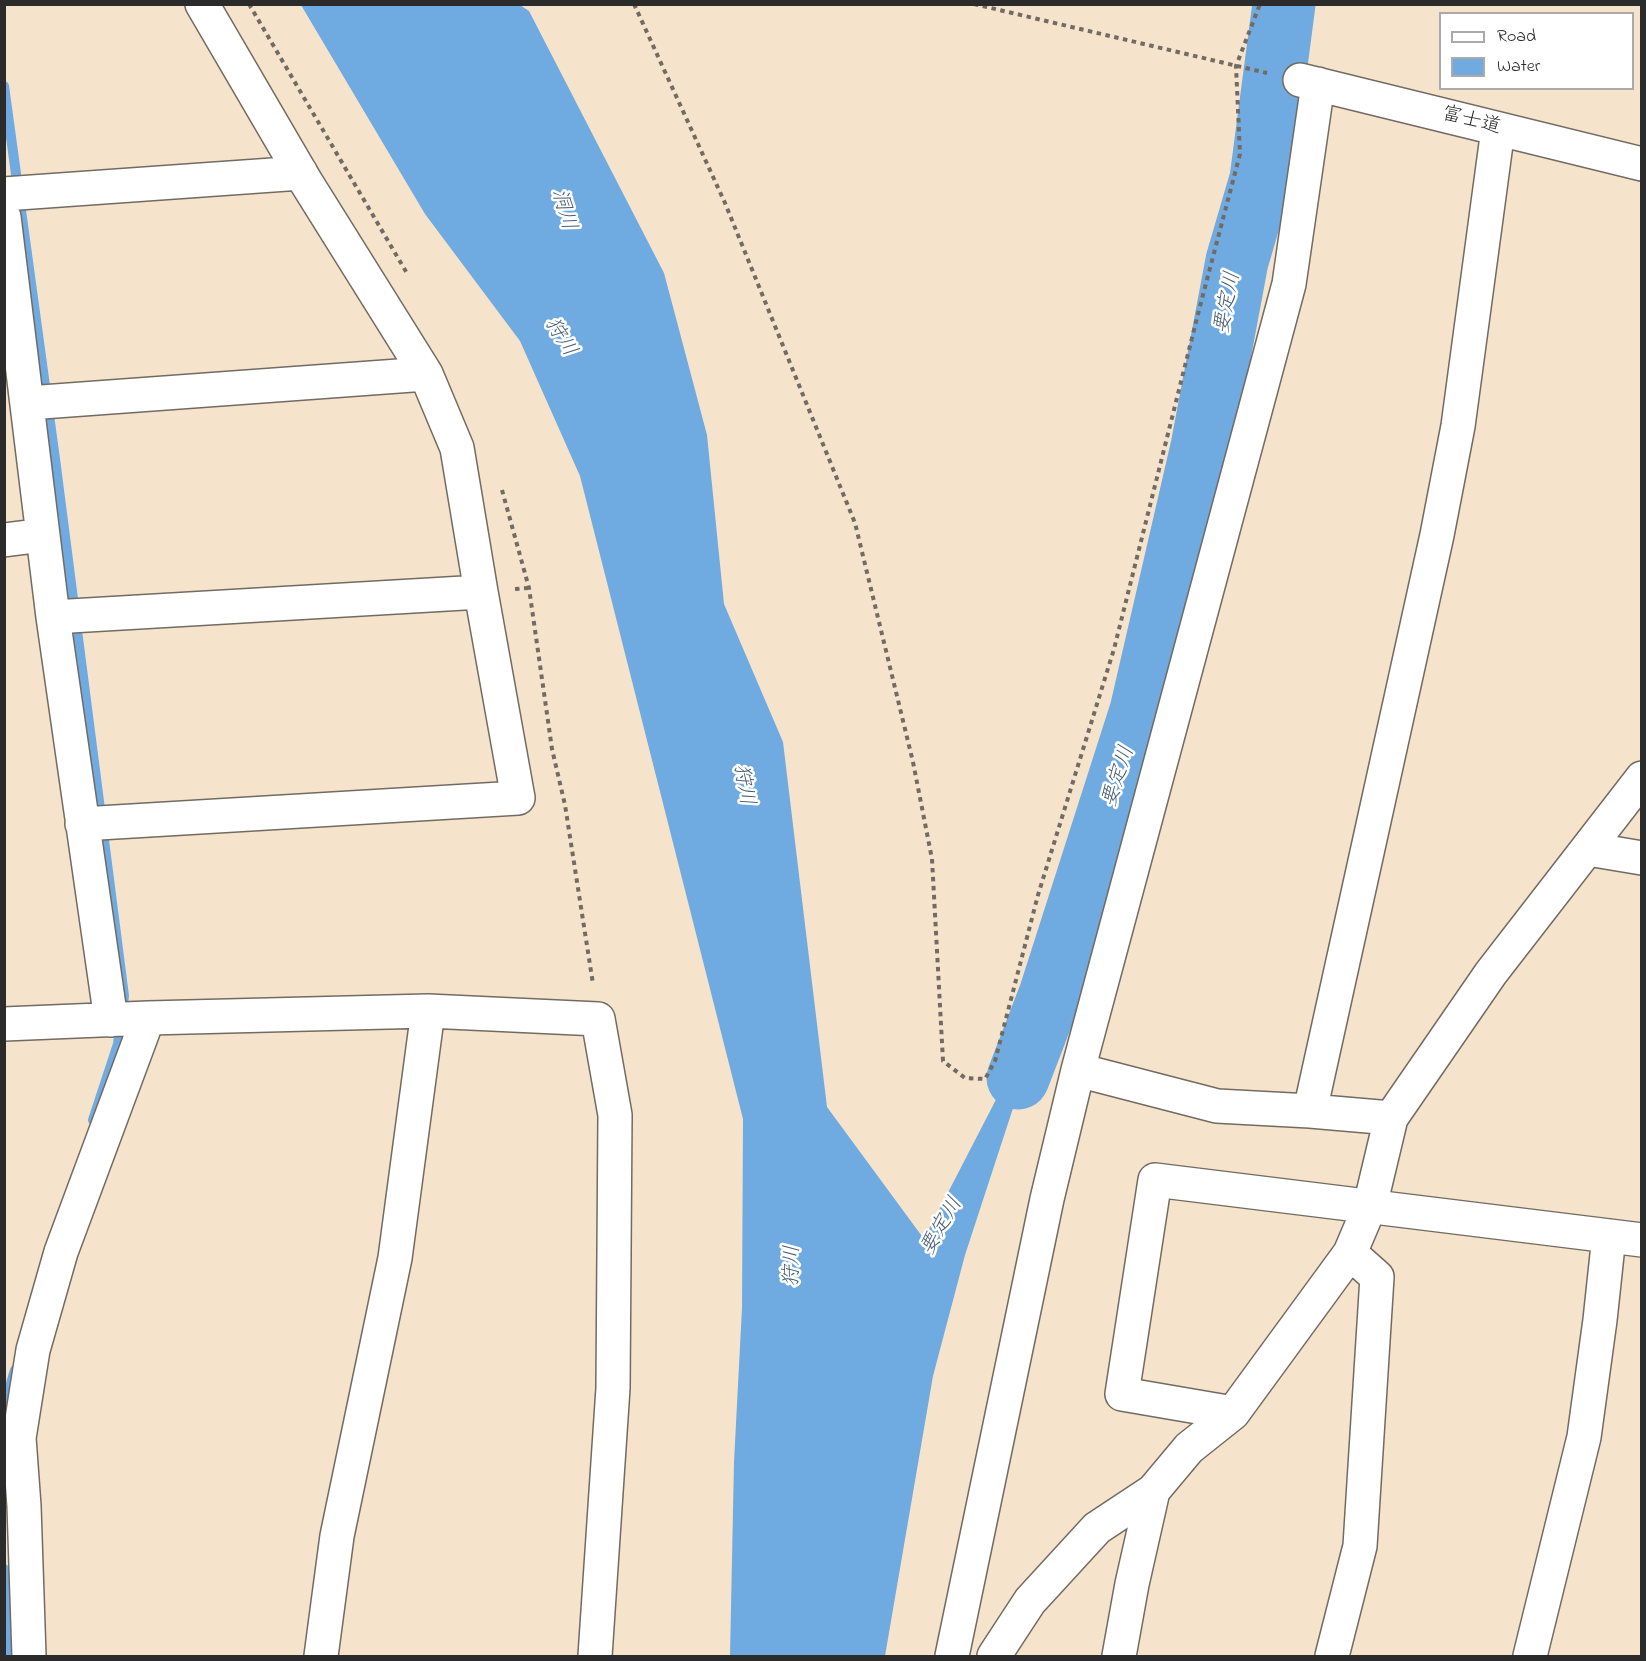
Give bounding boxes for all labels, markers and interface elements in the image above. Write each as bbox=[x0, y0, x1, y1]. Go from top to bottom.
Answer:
legend bbox=[1439, 12, 1634, 90]
text: Road bbox=[1497, 24, 1536, 50]
text: Water bbox=[1497, 54, 1540, 80]
street label: 富士道 bbox=[1439, 103, 1503, 141]
water label: 洞川 bbox=[544, 186, 580, 234]
water label: 要定川 bbox=[1211, 270, 1247, 336]
water label: 狩川 bbox=[537, 314, 581, 362]
water label: 要定川 bbox=[1098, 743, 1142, 811]
water label: 狩川 bbox=[726, 762, 758, 808]
water label: 要定川 bbox=[916, 1193, 970, 1261]
water label: 狩川 bbox=[781, 1245, 807, 1287]

